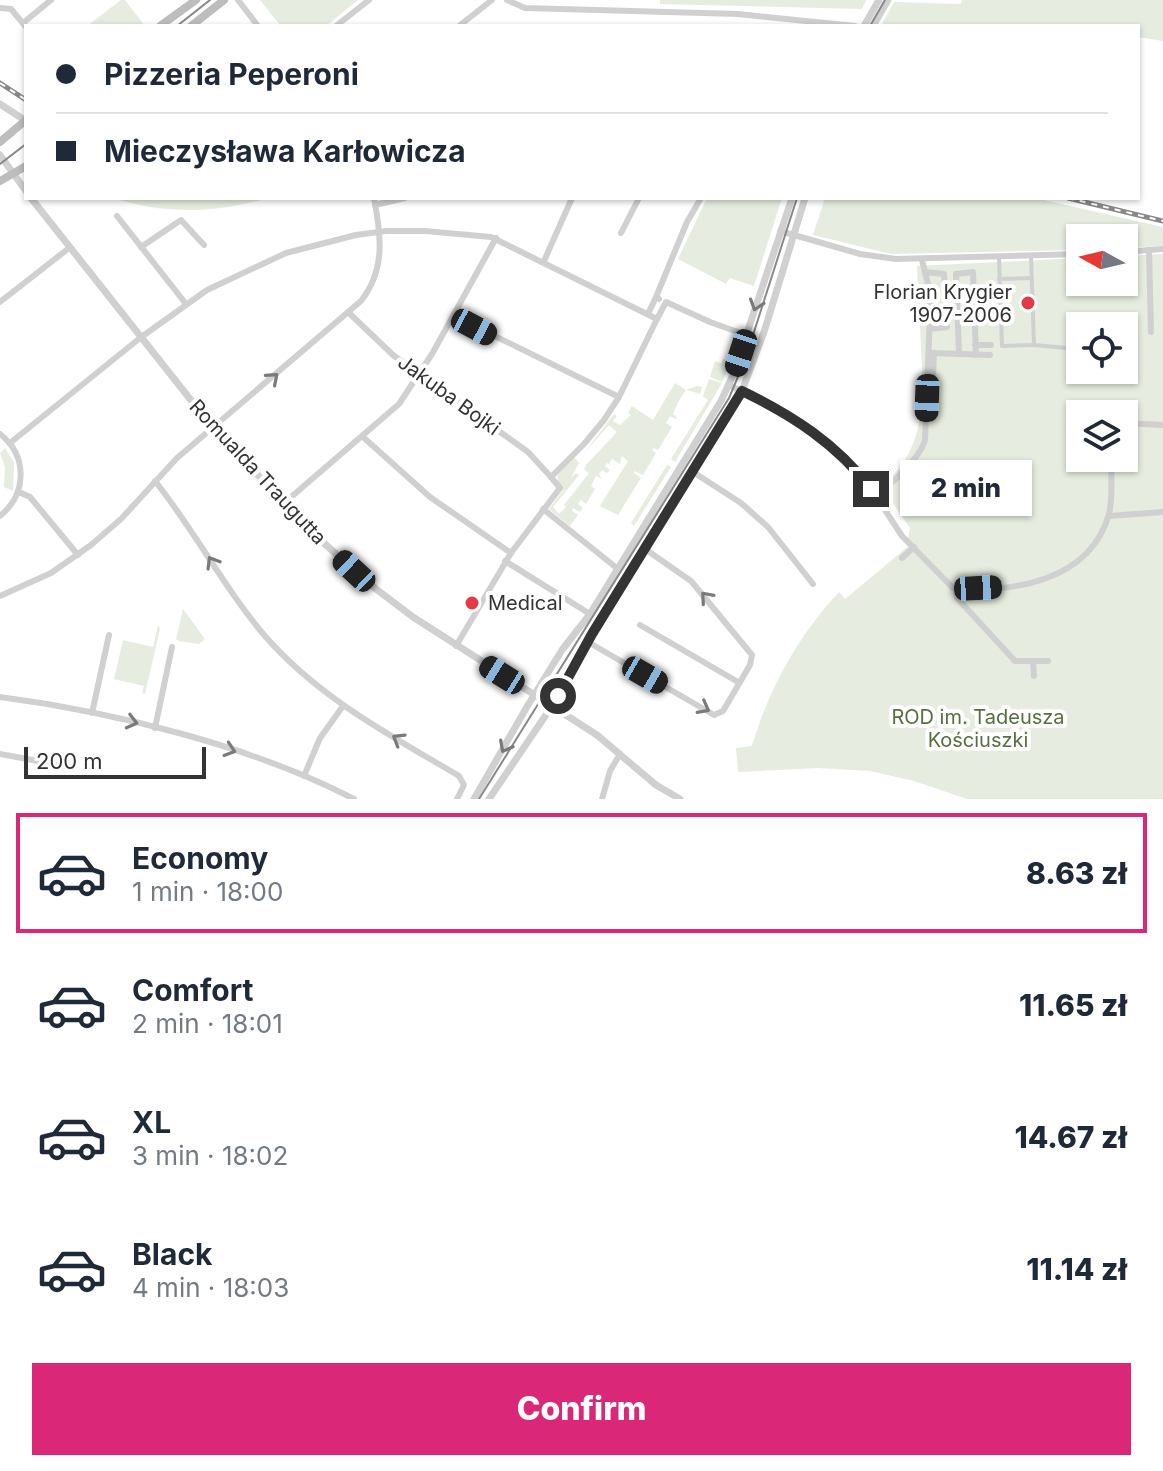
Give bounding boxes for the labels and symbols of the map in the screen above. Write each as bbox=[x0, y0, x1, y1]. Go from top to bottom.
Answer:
north arrow bbox=[1066, 224, 1138, 296]
place label: Florian Krygier 1907-2006 bbox=[874, 280, 1012, 327]
marker: Florian Krygier 1907-2006 bbox=[1019, 294, 1037, 312]
one-way arrow bbox=[749, 298, 765, 312]
car bbox=[447, 305, 501, 349]
car bbox=[722, 326, 760, 380]
street label: Jakuba Bojki bbox=[393, 350, 505, 440]
one-way arrow bbox=[263, 373, 278, 387]
car bbox=[914, 374, 940, 422]
street label: Romualda Traugutta bbox=[185, 395, 331, 549]
callout: 2 min bbox=[899, 461, 1031, 517]
route end bbox=[853, 471, 889, 507]
car bbox=[328, 546, 380, 596]
one-way arrow bbox=[206, 556, 222, 571]
car bbox=[953, 575, 1003, 601]
place label: Medical bbox=[488, 591, 563, 615]
one-way arrow bbox=[701, 591, 715, 606]
marker: Medical bbox=[463, 594, 481, 612]
car bbox=[475, 652, 529, 698]
car bbox=[618, 653, 672, 697]
route start bbox=[540, 678, 576, 714]
one-way arrow bbox=[696, 699, 710, 714]
park label: ROD im. Tadeusza Kościuszki bbox=[891, 705, 1065, 752]
one-way arrow bbox=[124, 713, 138, 730]
one-way arrow bbox=[392, 733, 407, 749]
one-way arrow bbox=[499, 739, 515, 753]
one-way arrow bbox=[222, 740, 236, 756]
scale bar bbox=[24, 743, 206, 779]

